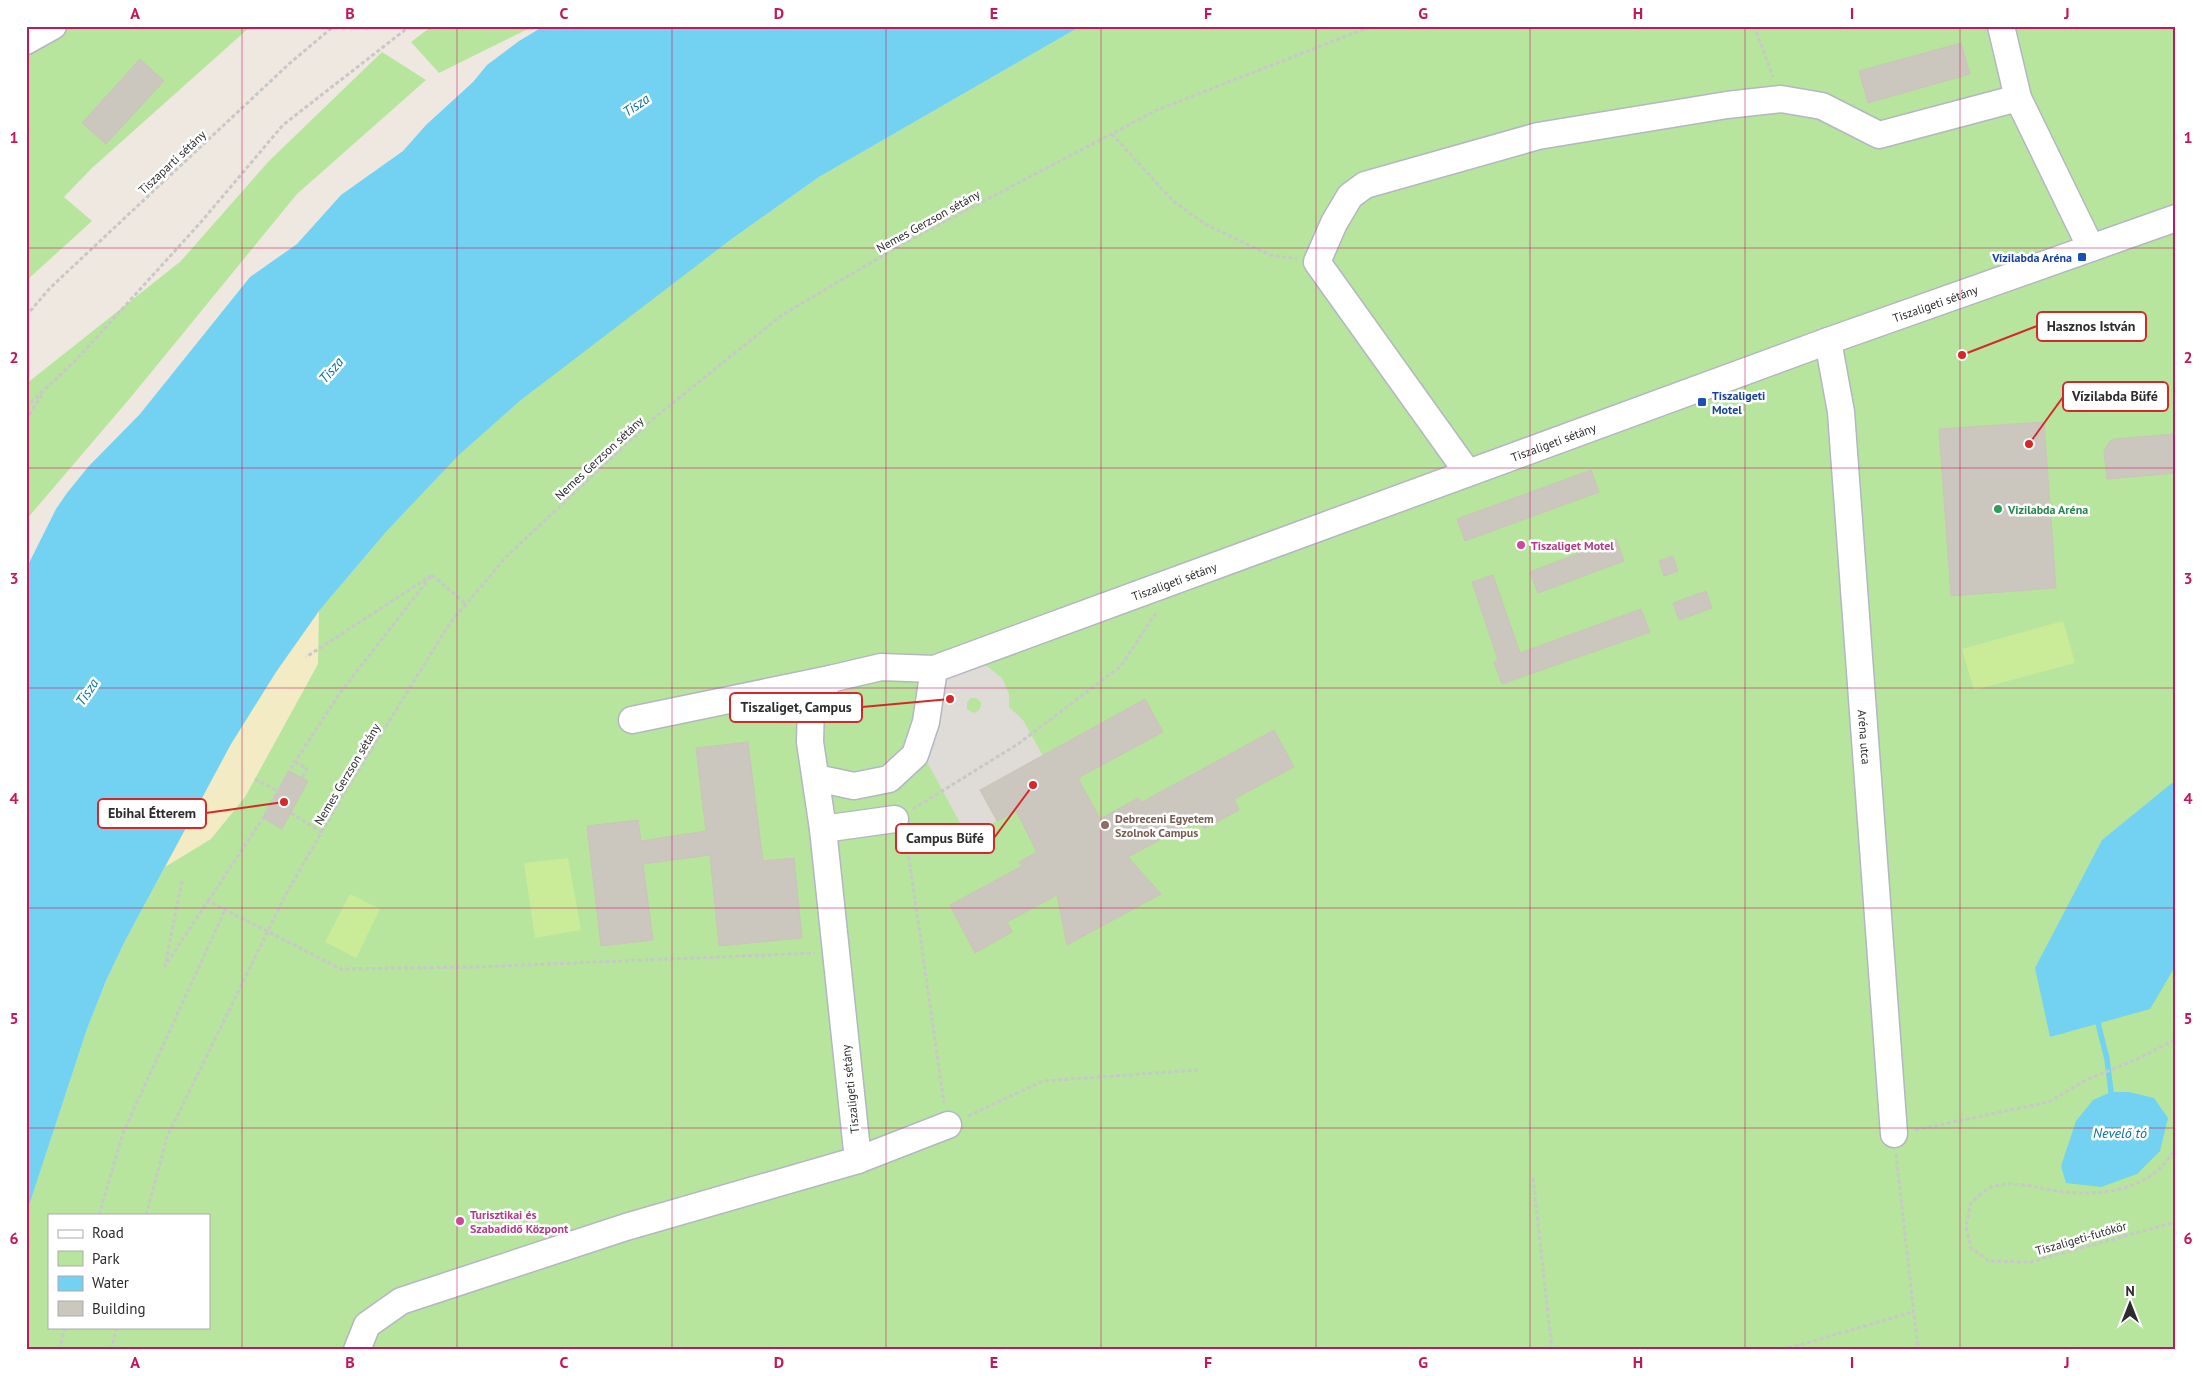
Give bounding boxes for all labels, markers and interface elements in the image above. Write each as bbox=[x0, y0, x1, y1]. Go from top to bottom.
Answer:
text: A bbox=[130, 3, 140, 23]
text: B bbox=[345, 3, 355, 23]
text: C bbox=[560, 3, 569, 23]
text: D bbox=[774, 3, 784, 23]
text: E bbox=[990, 3, 998, 23]
text: F bbox=[1204, 3, 1212, 23]
text: G bbox=[1418, 3, 1428, 23]
text: H bbox=[1633, 3, 1643, 23]
text: I bbox=[1850, 3, 1854, 23]
text: J bbox=[2063, 3, 2070, 23]
water label: Tisza bbox=[619, 89, 653, 120]
text: 1 bbox=[9, 127, 19, 147]
street label: Tiszaparti sétány bbox=[135, 127, 209, 197]
text: 1 bbox=[2183, 127, 2193, 147]
street label: Nemes Gerzson sétány bbox=[874, 186, 983, 256]
place label: Vízilabda Aréna bbox=[1991, 250, 2072, 265]
marker: Vízilabda Aréna bbox=[2076, 251, 2088, 263]
street label: Tiszaligeti sétány bbox=[1890, 281, 1980, 325]
callout: Hasznos István bbox=[2037, 312, 2146, 341]
text: Hasznos István bbox=[2047, 317, 2135, 335]
text: 2 bbox=[9, 347, 19, 367]
text: 2 bbox=[2183, 347, 2193, 367]
water label: Tisza bbox=[315, 353, 347, 387]
callout: Vízilabda Büfé bbox=[2063, 382, 2168, 411]
text: Vízilabda Büfé bbox=[2071, 387, 2158, 405]
place label: Tiszaligeti Motel bbox=[1712, 388, 1765, 417]
marker: Tiszaligeti Motel bbox=[1696, 396, 1708, 408]
street label: Nemes Gerzson sétány bbox=[552, 413, 647, 503]
street label: Tiszaligeti sétány bbox=[1509, 419, 1598, 464]
place label: Vizilabda Aréna bbox=[2007, 502, 2088, 517]
marker: Vizilabda Aréna bbox=[1992, 503, 2004, 515]
place label: Tiszaliget Motel bbox=[1531, 538, 1614, 553]
marker: Tiszaliget Motel bbox=[1515, 539, 1527, 551]
street label: Tiszaligeti sétány bbox=[1129, 558, 1219, 603]
text: 3 bbox=[9, 568, 19, 588]
text: 3 bbox=[2183, 568, 2193, 588]
water label: Tisza bbox=[72, 675, 103, 709]
callout: Tiszaliget, Campus bbox=[730, 693, 862, 722]
text: Tiszaliget, Campus bbox=[740, 698, 852, 716]
street label: Aréna utca bbox=[1855, 709, 1874, 765]
street label: Nemes Gerzson sétány bbox=[311, 720, 383, 827]
text: 4 bbox=[9, 788, 19, 808]
text: 4 bbox=[2183, 788, 2193, 808]
callout: Ebihal Étterem bbox=[98, 799, 206, 828]
text: Ebihal Étterem bbox=[108, 804, 196, 822]
place label: Debreceni Egyetem Szolnok Campus bbox=[1115, 811, 1214, 840]
marker: Debreceni Egyetem Szolnok Campus bbox=[1099, 819, 1111, 831]
callout: Campus Büfé bbox=[896, 824, 994, 853]
text: Campus Büfé bbox=[906, 829, 984, 847]
text: 5 bbox=[9, 1008, 19, 1028]
text: 5 bbox=[2183, 1008, 2193, 1028]
street label: Tiszaligeti sétány bbox=[838, 1043, 862, 1134]
water label: Nevelő tó bbox=[2093, 1124, 2147, 1142]
place label: Turisztikai és Szabadidő Központ bbox=[470, 1207, 569, 1236]
legend bbox=[48, 1214, 210, 1328]
marker: Turisztikai és Szabadidő Központ bbox=[454, 1215, 466, 1227]
street label: Tiszaligeti-futókör bbox=[2034, 1218, 2128, 1258]
text: Road bbox=[92, 1223, 124, 1242]
text: 6 bbox=[9, 1228, 19, 1248]
text: 6 bbox=[2183, 1228, 2193, 1248]
text: Park bbox=[92, 1249, 120, 1268]
text: Water bbox=[92, 1273, 129, 1292]
north arrow bbox=[2104, 1278, 2154, 1328]
text: N bbox=[2125, 1282, 2135, 1300]
text: Building bbox=[92, 1299, 146, 1318]
text: A bbox=[130, 1352, 140, 1372]
text: B bbox=[345, 1352, 355, 1372]
text: C bbox=[560, 1352, 569, 1372]
text: D bbox=[774, 1352, 784, 1372]
text: E bbox=[990, 1352, 998, 1372]
text: F bbox=[1204, 1352, 1212, 1372]
text: G bbox=[1418, 1352, 1428, 1372]
text: H bbox=[1633, 1352, 1643, 1372]
text: I bbox=[1850, 1352, 1854, 1372]
text: J bbox=[2063, 1352, 2070, 1372]

